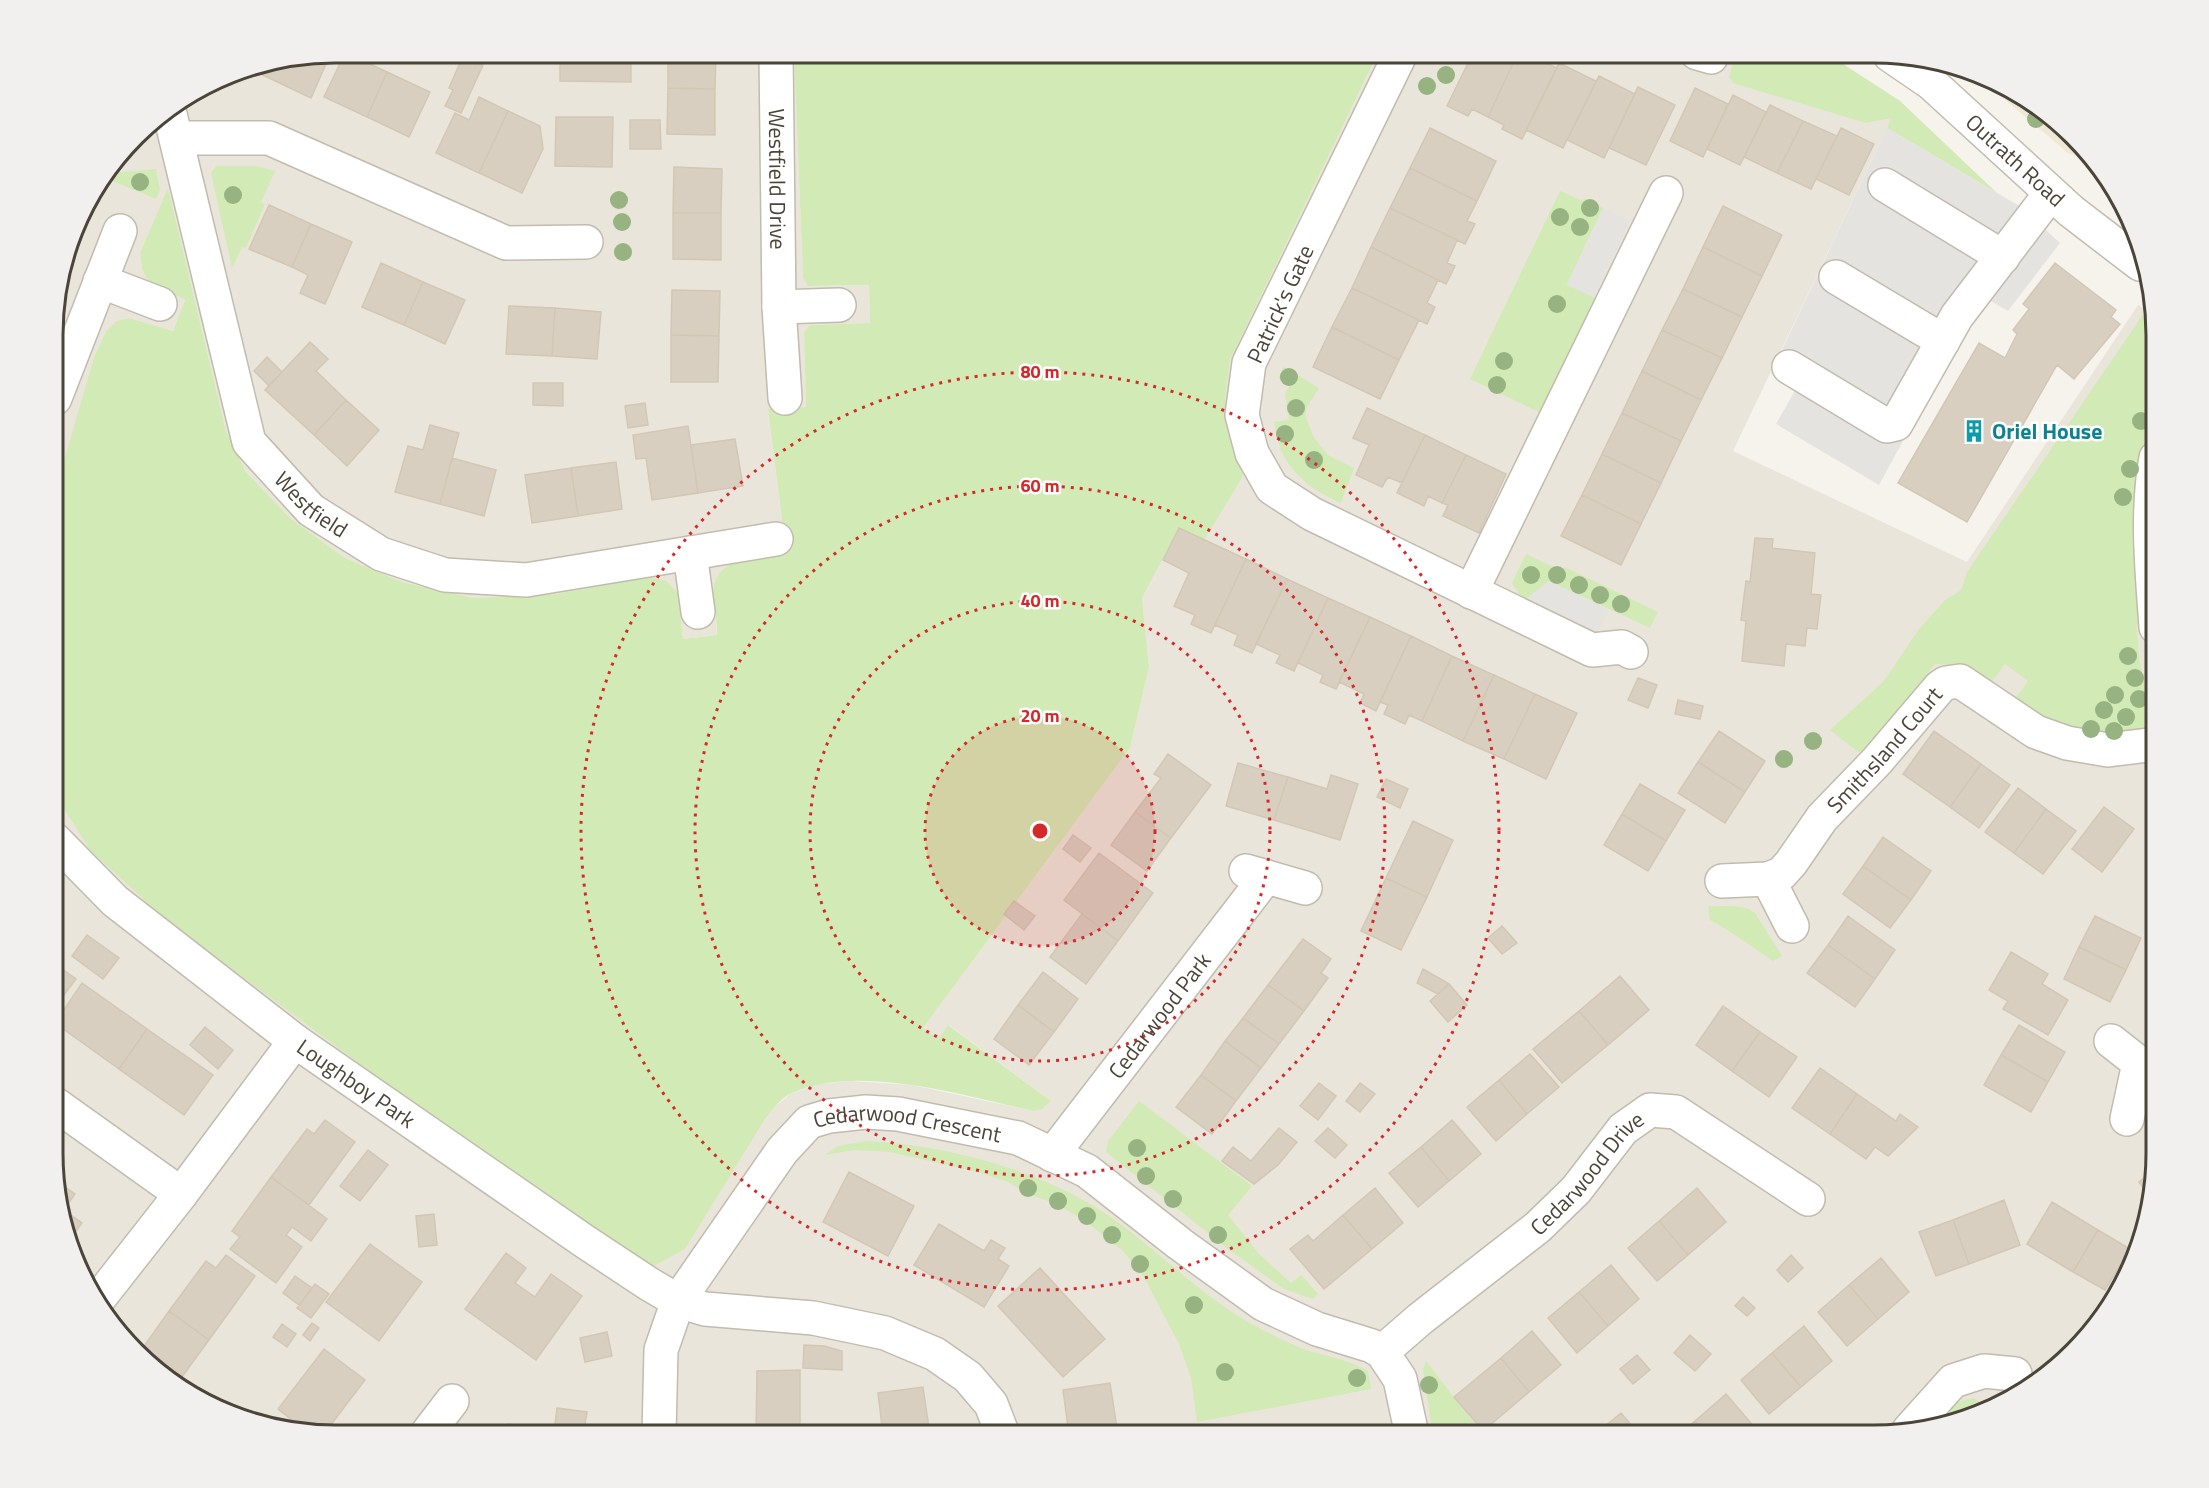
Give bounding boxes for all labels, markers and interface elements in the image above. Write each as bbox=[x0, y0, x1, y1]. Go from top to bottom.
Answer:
street label: Outrath Road bbox=[1958, 106, 2073, 215]
street label: Westfield Drive bbox=[760, 108, 795, 250]
street label: Patrick's Gate bbox=[1238, 239, 1322, 369]
text: 80 m bbox=[1020, 358, 1060, 385]
place label: Oriel House bbox=[1992, 414, 2102, 448]
building icon: Oriel House bbox=[1961, 418, 1987, 444]
street label: Westfield bbox=[266, 463, 354, 546]
text: 60 m bbox=[1020, 472, 1060, 499]
text: 40 m bbox=[1020, 587, 1060, 614]
street label: Smithsland Court bbox=[1819, 679, 1951, 821]
text: 20 m bbox=[1020, 702, 1060, 729]
centre of rings bbox=[1030, 821, 1050, 841]
street label: Cedarwood Park bbox=[1100, 945, 1219, 1086]
street label: Loughboy Park bbox=[290, 1030, 423, 1137]
street label: Cedarwood Crescent bbox=[809, 1095, 1005, 1151]
street label: Cedarwood Drive bbox=[1522, 1103, 1651, 1243]

